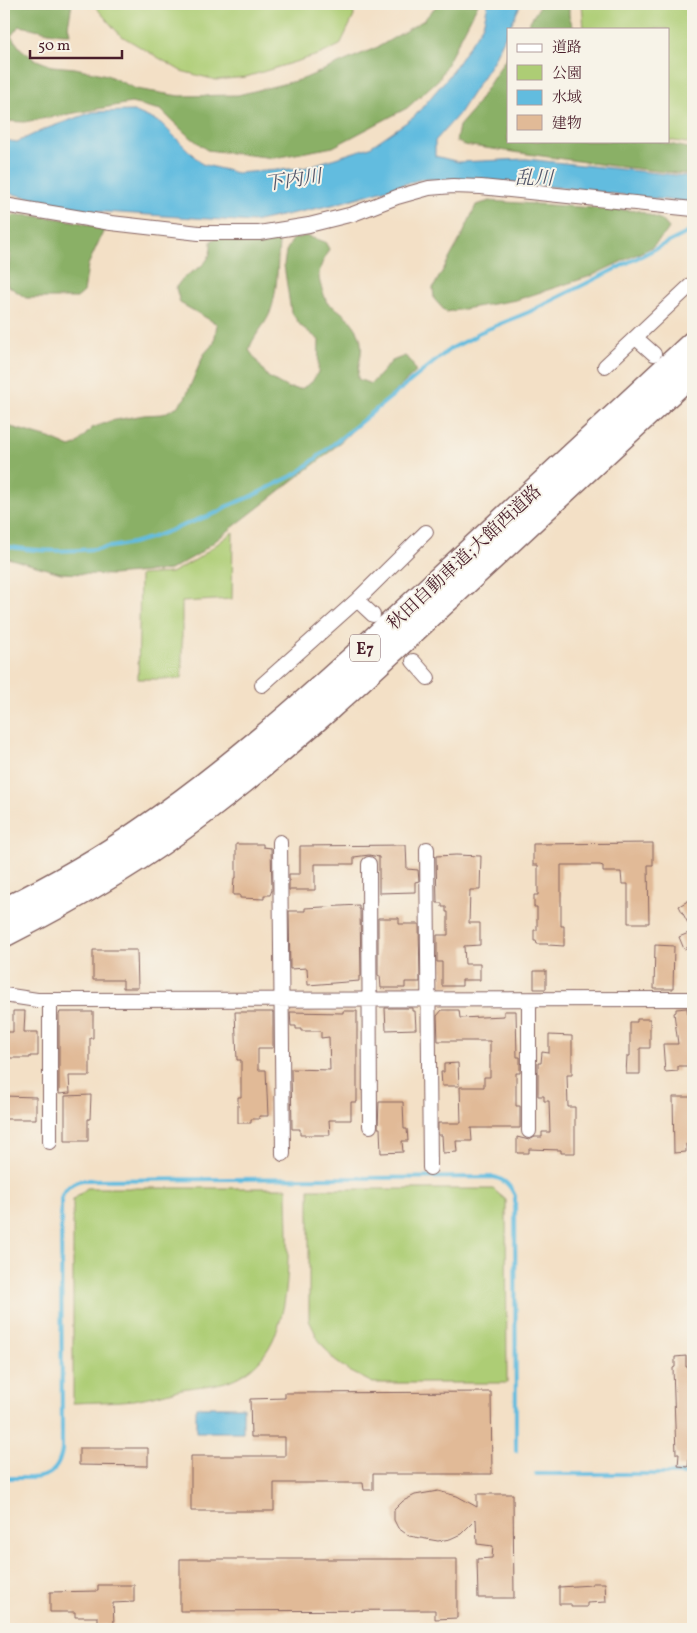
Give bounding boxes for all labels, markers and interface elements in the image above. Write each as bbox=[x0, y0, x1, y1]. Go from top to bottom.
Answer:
scale bar bbox=[30, 28, 122, 60]
legend bbox=[507, 28, 670, 142]
text: 50 m bbox=[38, 36, 70, 57]
text: 道路 bbox=[552, 38, 582, 59]
text: 公園 bbox=[552, 64, 582, 85]
text: 水域 bbox=[552, 88, 582, 109]
text: 建物 bbox=[552, 114, 582, 135]
water label: 下内川 bbox=[263, 164, 325, 198]
water label: 乱川 bbox=[515, 166, 555, 192]
street label: 秋田自動車道;大館西道路 bbox=[382, 480, 548, 636]
road number: E7 bbox=[350, 634, 380, 661]

